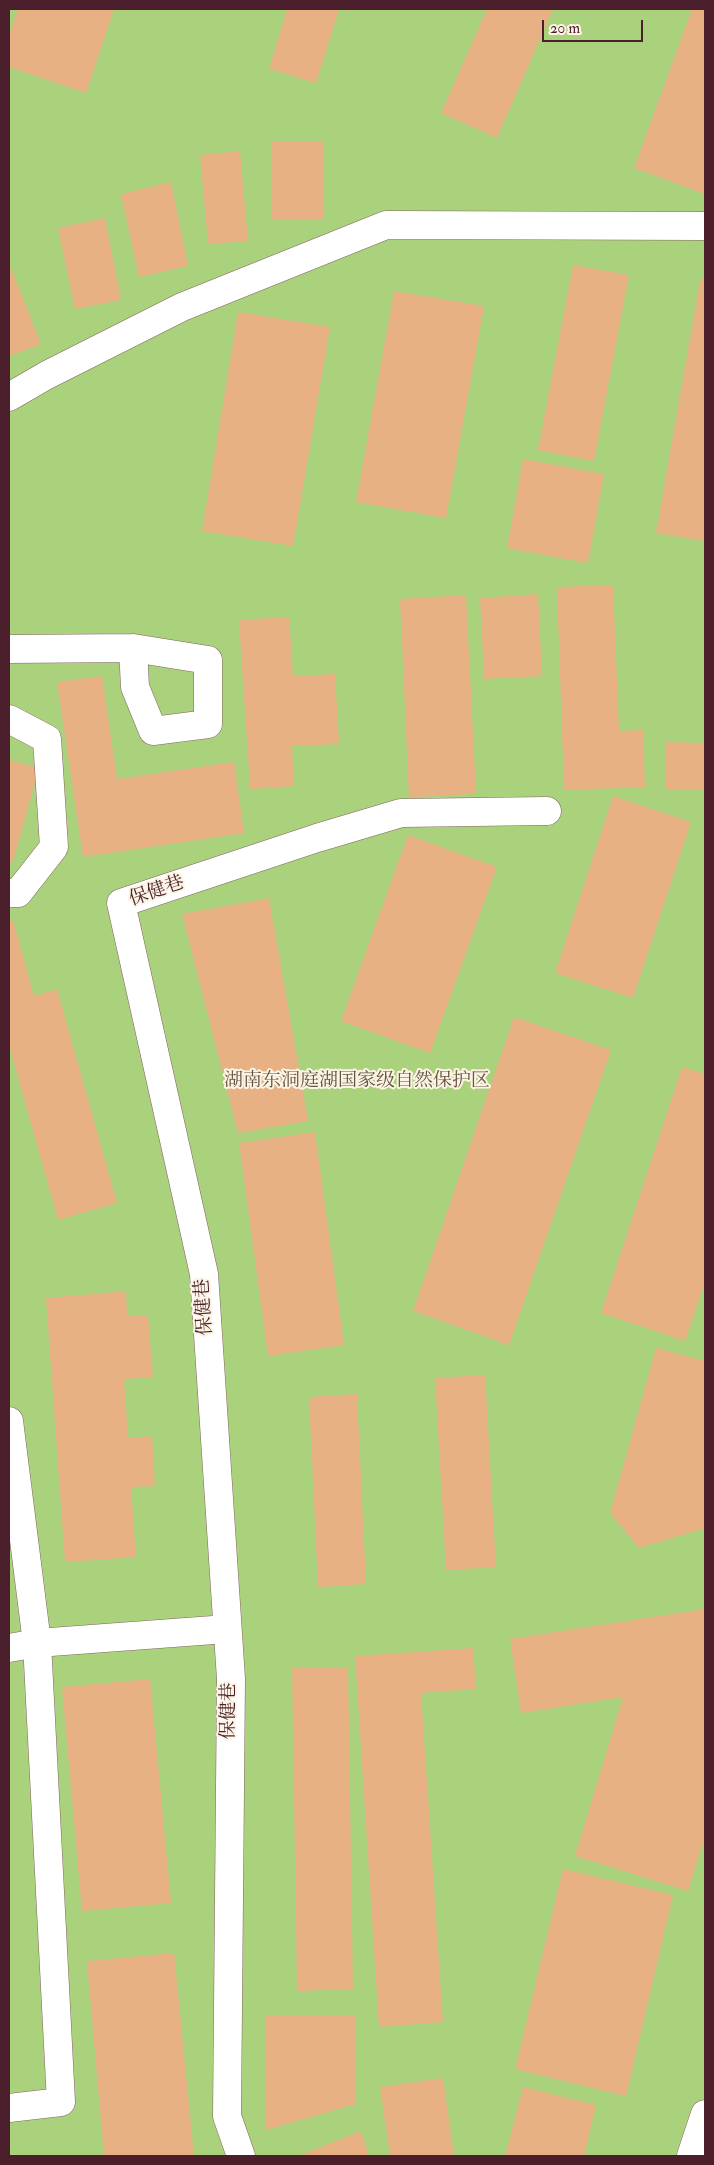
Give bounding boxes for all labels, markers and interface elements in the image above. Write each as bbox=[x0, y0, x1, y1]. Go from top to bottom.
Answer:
scale bar bbox=[544, 10, 645, 42]
text: 20 m bbox=[550, 19, 580, 38]
street label: 保健巷 bbox=[126, 872, 188, 912]
park label: 湖南东洞庭湖国家级自然保护区 bbox=[224, 1071, 490, 1093]
street label: 保健巷 bbox=[192, 1278, 218, 1336]
street label: 保健巷 bbox=[219, 1683, 241, 1739]

